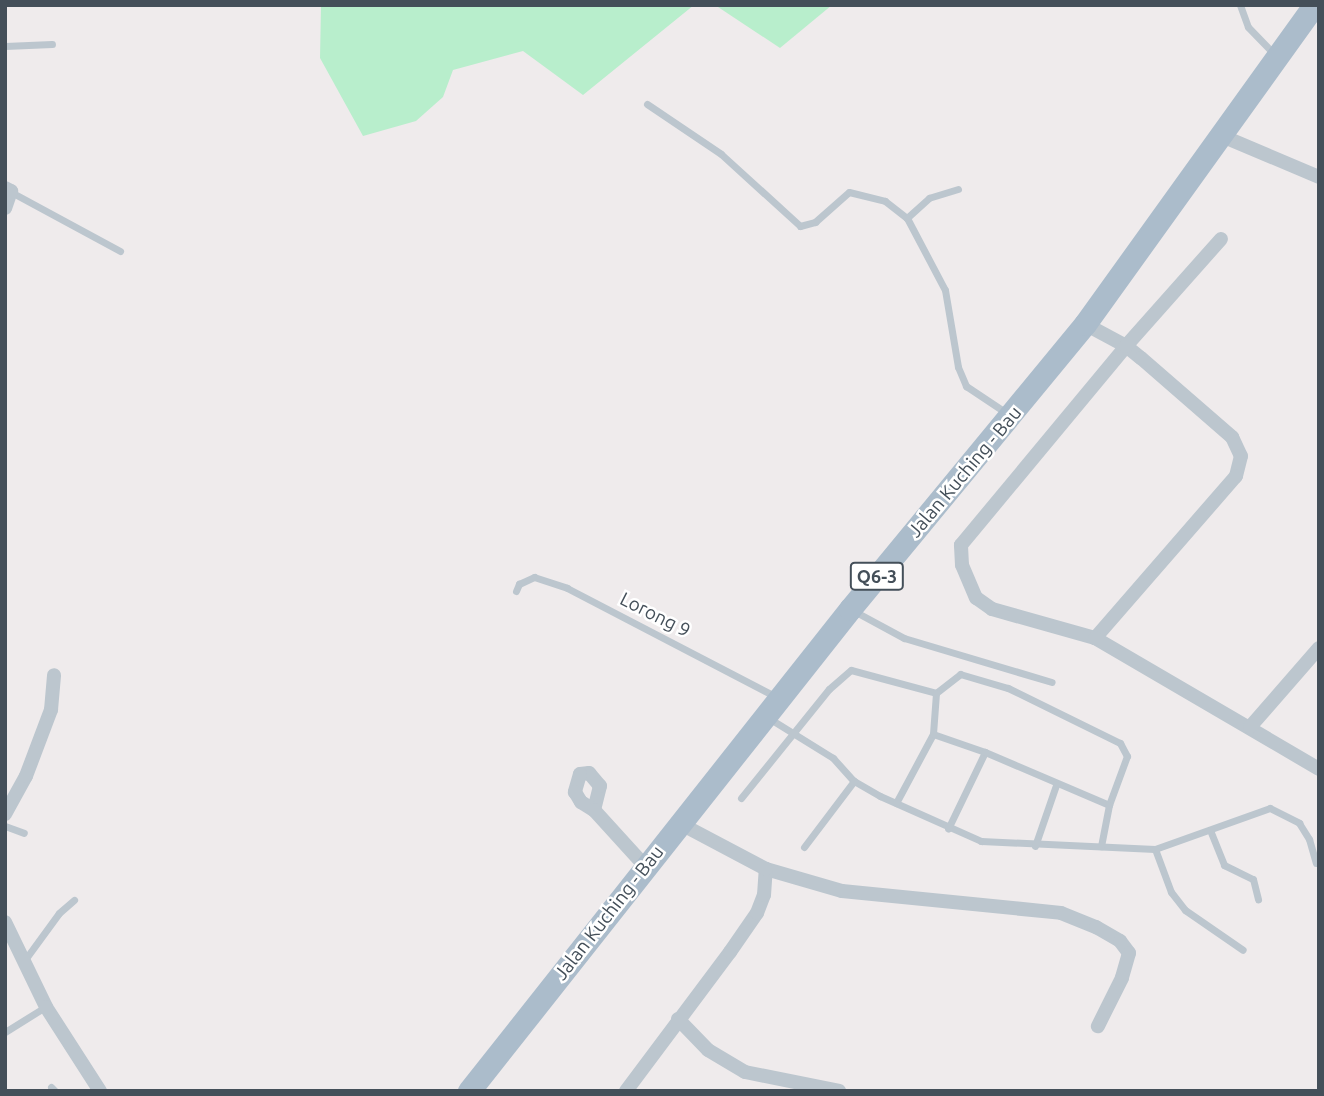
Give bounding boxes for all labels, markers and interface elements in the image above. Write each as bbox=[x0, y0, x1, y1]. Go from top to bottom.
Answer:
street label: Jalan Kuching - Bau bbox=[903, 402, 1027, 542]
road number: Q6-3 bbox=[849, 562, 905, 590]
street label: Lorong 9 bbox=[616, 588, 694, 642]
street label: Jalan Kuching - Bau bbox=[549, 841, 669, 985]

